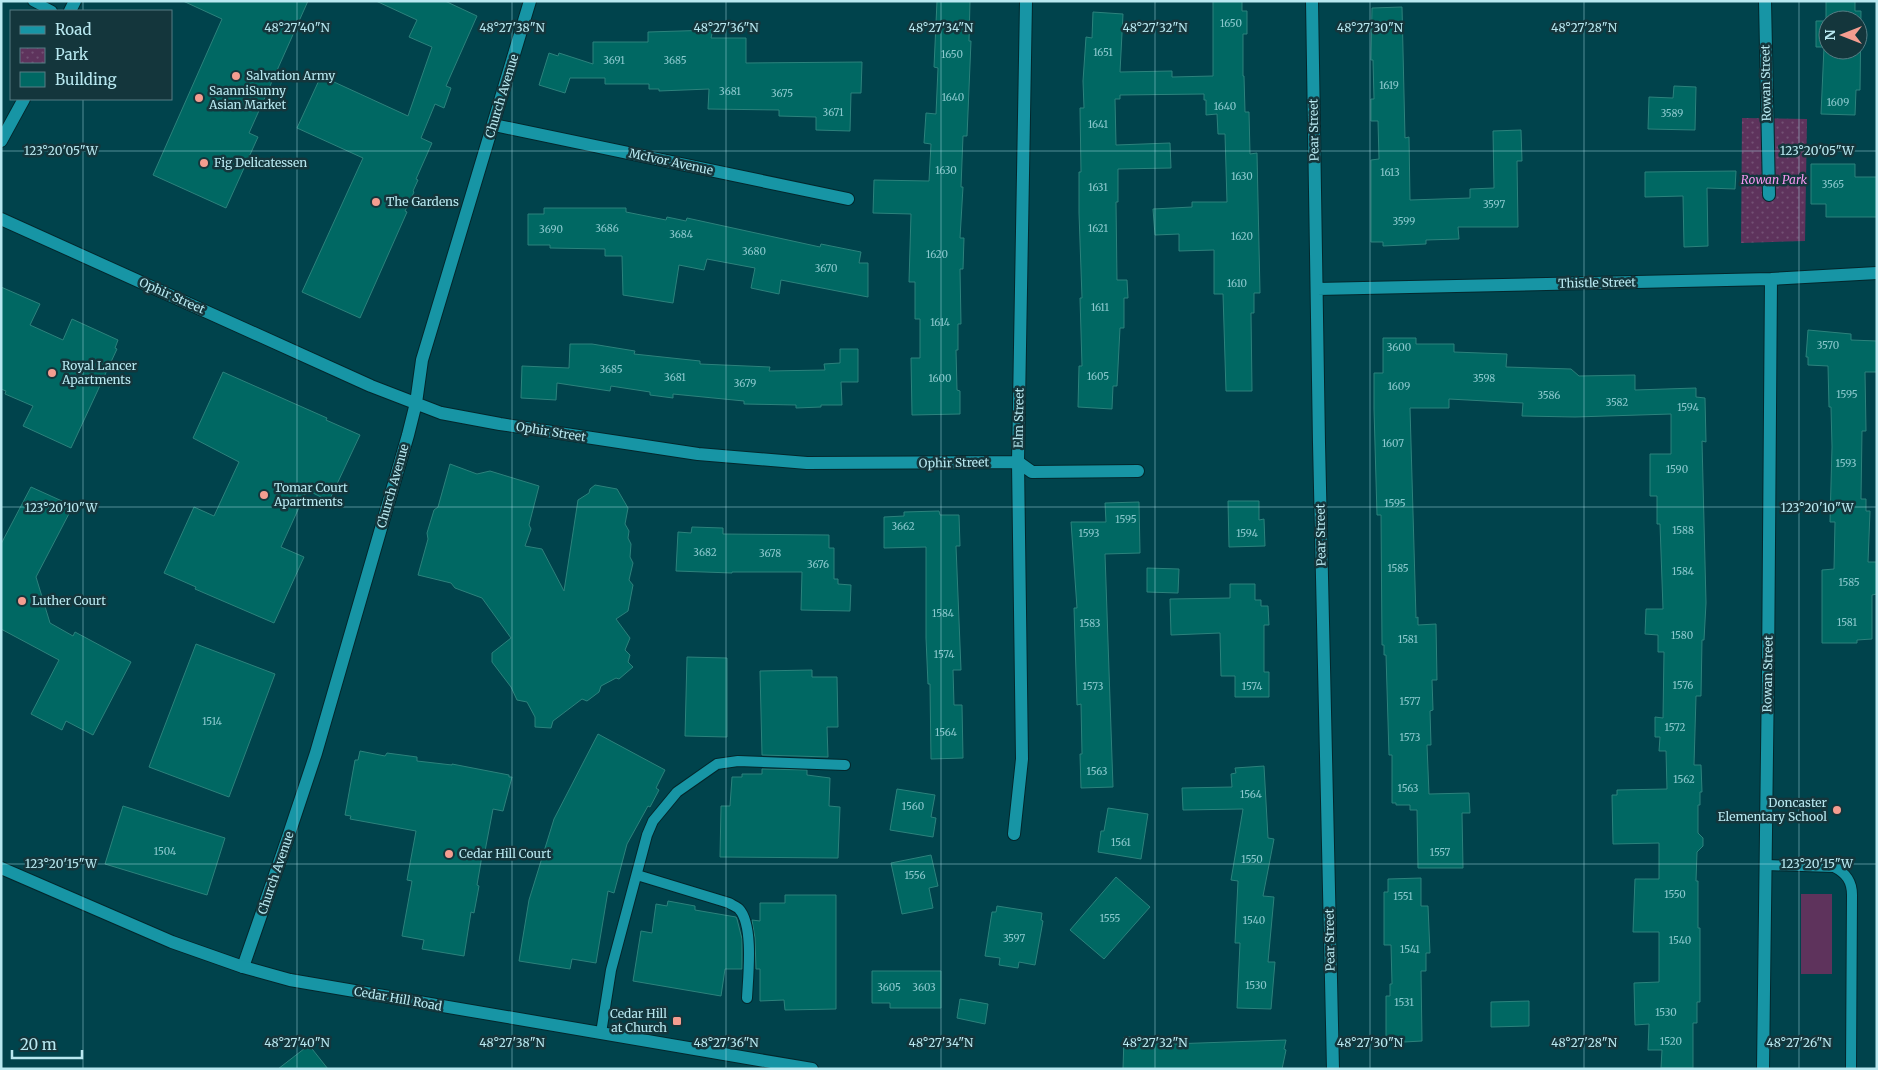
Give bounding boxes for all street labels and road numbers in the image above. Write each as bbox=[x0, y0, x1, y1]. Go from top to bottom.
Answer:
street label: Rowan Street bbox=[1757, 44, 1774, 122]
street label: Church Avenue bbox=[482, 52, 521, 140]
street label: Pear Street bbox=[1305, 98, 1322, 162]
street label: McIvor Avenue bbox=[628, 145, 715, 178]
street label: Ophir Street bbox=[137, 274, 208, 317]
street label: Thistle Street bbox=[1558, 274, 1636, 291]
street label: Elm Street bbox=[1010, 387, 1027, 448]
street label: Ophir Street bbox=[515, 419, 587, 444]
street label: Church Avenue bbox=[373, 442, 412, 530]
street label: Ophir Street bbox=[919, 454, 990, 471]
street label: Pear Street bbox=[1312, 503, 1329, 567]
street label: Rowan Street bbox=[1759, 635, 1776, 713]
street label: Church Avenue bbox=[254, 829, 297, 916]
street label: Pear Street bbox=[1321, 908, 1338, 972]
street label: Cedar Hill Road bbox=[353, 983, 443, 1014]

